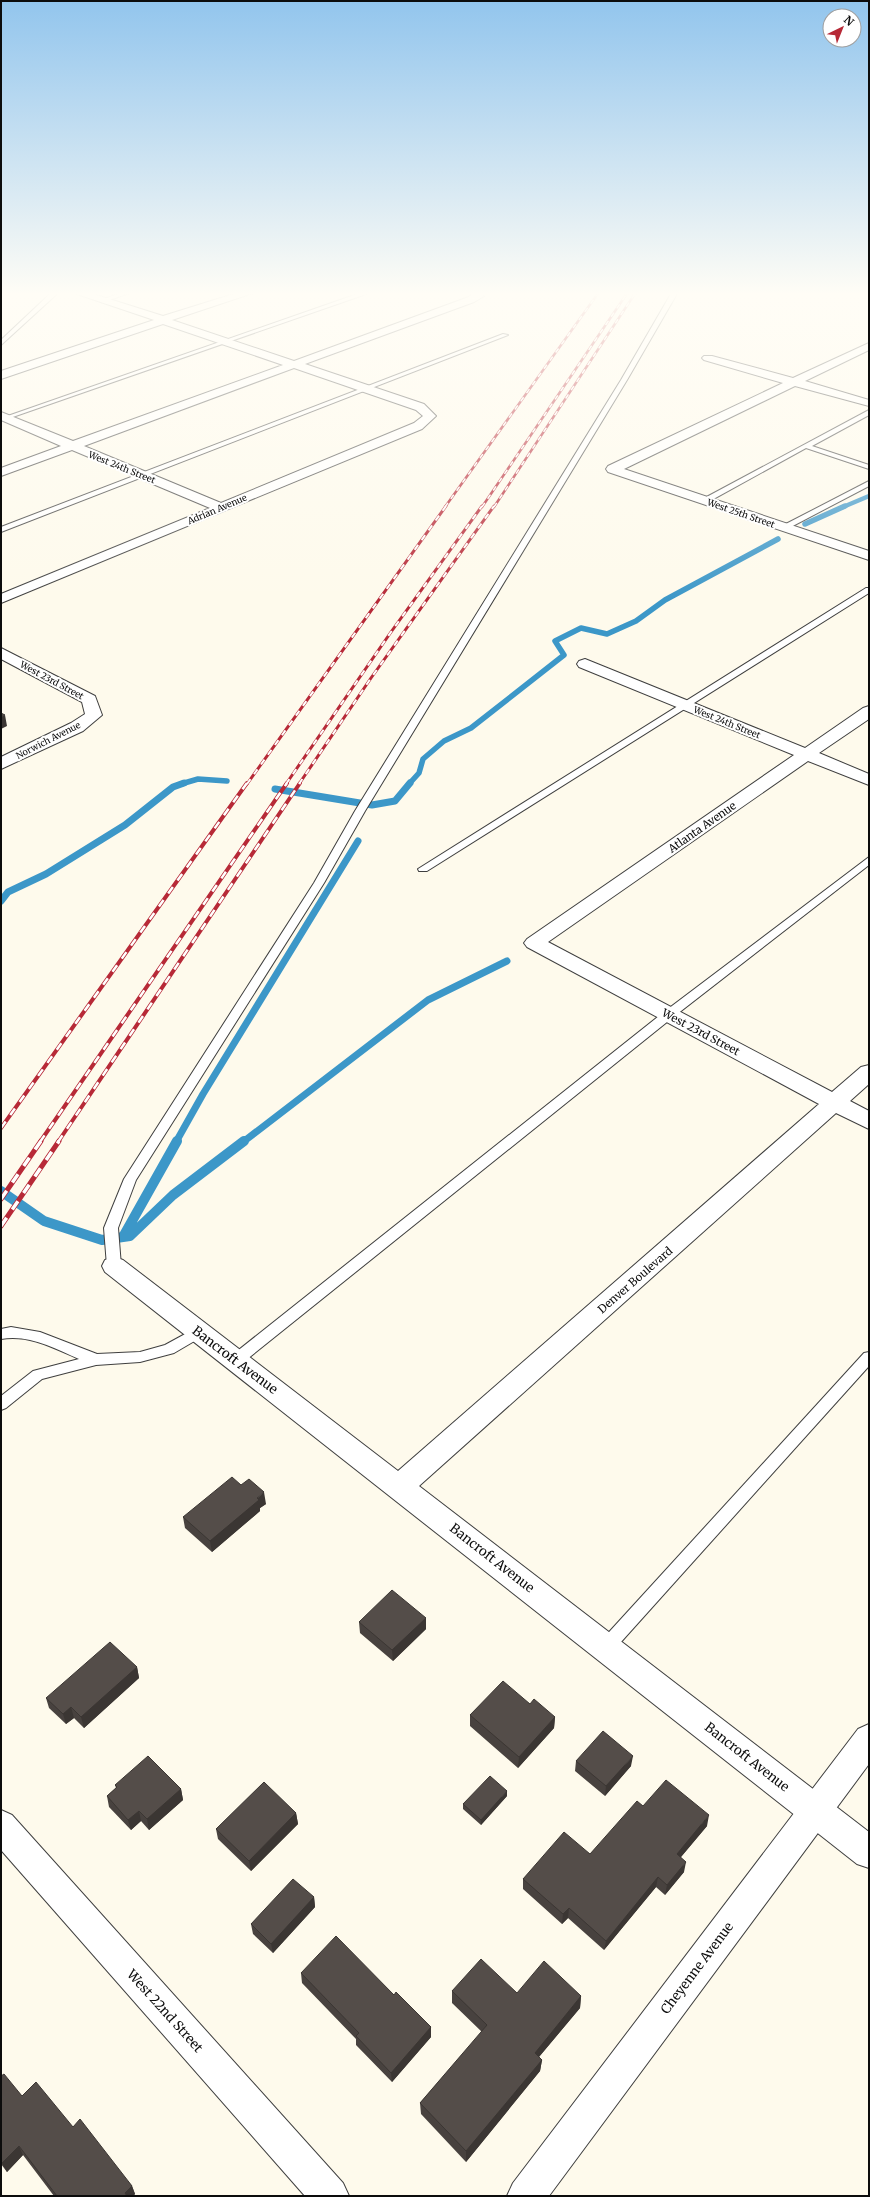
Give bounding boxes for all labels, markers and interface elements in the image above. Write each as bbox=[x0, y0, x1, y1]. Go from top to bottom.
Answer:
north arrow bbox=[822, 8, 862, 48]
text: N bbox=[841, 13, 857, 29]
street label: West 24th Street bbox=[86, 448, 157, 486]
street label: Adrian Avenue bbox=[185, 491, 249, 527]
street label: West 25th Street bbox=[705, 496, 777, 530]
street label: West 23rd Street bbox=[17, 658, 86, 702]
street label: West 24th Street bbox=[691, 703, 762, 741]
street label: Norwich Avenue bbox=[14, 719, 82, 761]
street label: Atlanta Avenue bbox=[665, 798, 739, 856]
street label: West 23rd Street bbox=[659, 1005, 743, 1059]
street label: Denver Boulevard bbox=[595, 1244, 675, 1316]
street label: Bancroft Avenue bbox=[189, 1322, 281, 1398]
street label: Bancroft Avenue bbox=[446, 1520, 538, 1597]
street label: Bancroft Avenue bbox=[701, 1719, 793, 1796]
street label: Cheyenne Avenue bbox=[657, 1918, 737, 2017]
street label: West 22nd Street bbox=[123, 1965, 207, 2056]

